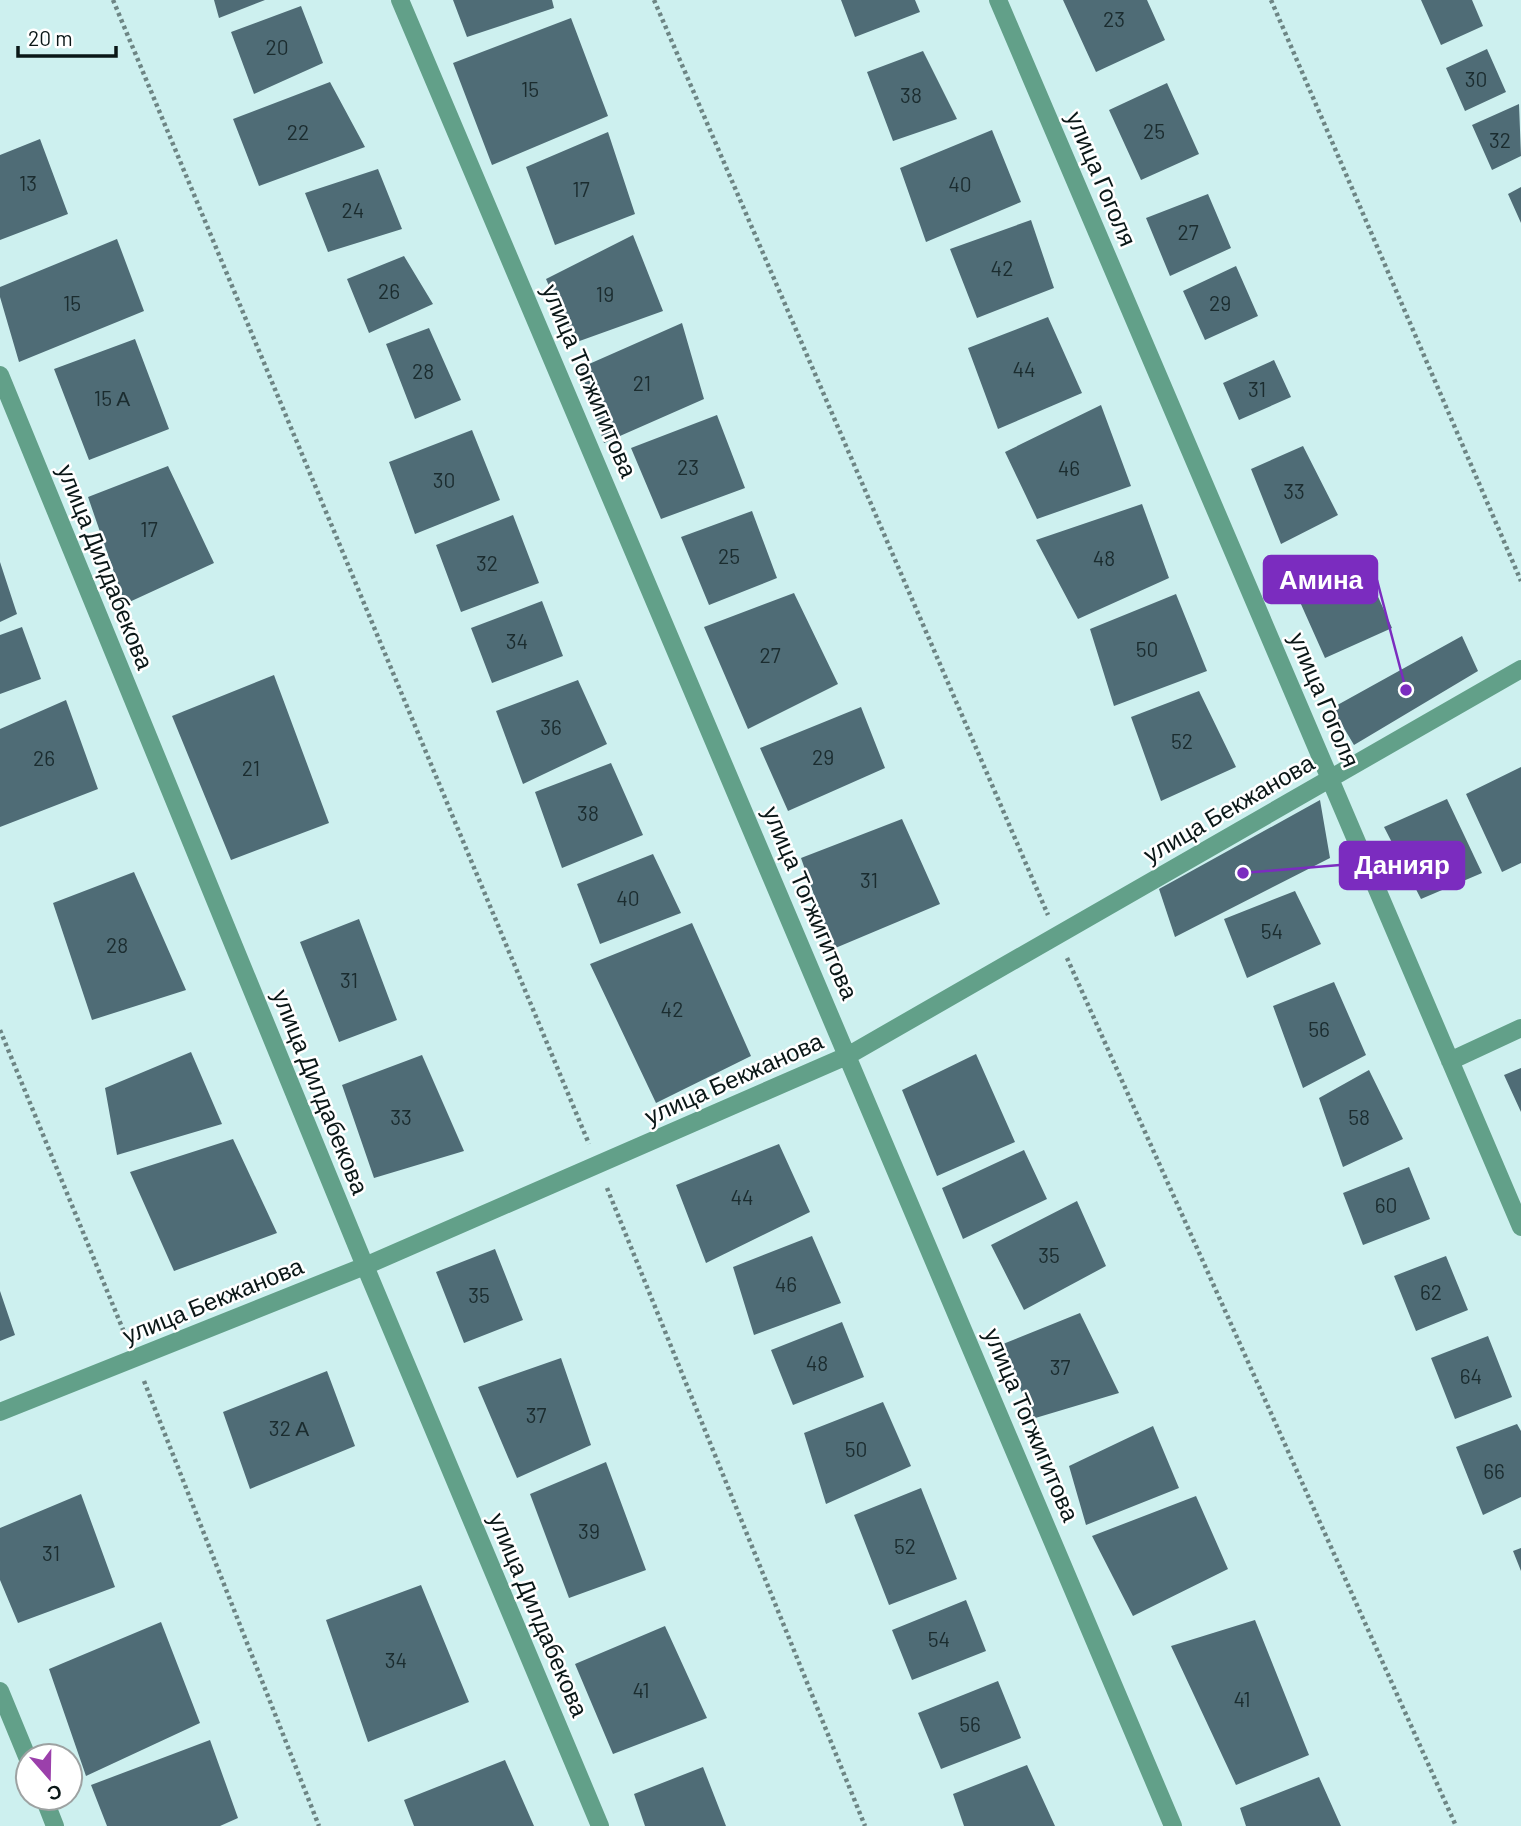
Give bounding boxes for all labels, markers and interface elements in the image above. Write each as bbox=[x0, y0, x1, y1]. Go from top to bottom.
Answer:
house number: 23 bbox=[1103, 6, 1125, 31]
scale bar bbox=[18, 14, 116, 58]
text: 20 m bbox=[28, 25, 73, 50]
house number: 20 bbox=[265, 34, 289, 59]
house number: 30 bbox=[1465, 66, 1487, 91]
house number: 15 bbox=[521, 76, 539, 101]
house number: 38 bbox=[900, 82, 922, 107]
street label: улица Гоголя bbox=[1061, 107, 1144, 250]
house number: 25 bbox=[1143, 118, 1165, 143]
house number: 22 bbox=[287, 119, 309, 144]
house number: 32 bbox=[1489, 127, 1511, 152]
house number: 13 bbox=[19, 170, 37, 195]
house number: 40 bbox=[948, 171, 972, 196]
house number: 17 bbox=[572, 176, 590, 201]
house number: 24 bbox=[342, 197, 364, 222]
house number: 27 bbox=[1177, 219, 1199, 244]
house number: 42 bbox=[991, 255, 1013, 280]
house number: 26 bbox=[378, 278, 400, 303]
street label: улица Тогжигитова bbox=[537, 279, 644, 482]
house number: 19 bbox=[596, 281, 614, 306]
house number: 15 bbox=[63, 290, 81, 315]
house number: 29 bbox=[1209, 290, 1231, 315]
house number: 44 bbox=[1012, 356, 1036, 381]
house number: 28 bbox=[412, 358, 434, 383]
house number: 21 bbox=[633, 370, 651, 395]
house number: 31 bbox=[1248, 376, 1266, 401]
house number: 15 А bbox=[94, 385, 130, 410]
house number: 23 bbox=[677, 454, 699, 479]
house number: 46 bbox=[1058, 455, 1080, 480]
street label: улица Дилдабекова bbox=[52, 460, 161, 674]
house number: 30 bbox=[433, 467, 455, 492]
house number: 33 bbox=[1283, 478, 1305, 503]
house number: 17 bbox=[140, 516, 158, 541]
house number: 25 bbox=[718, 543, 740, 568]
house number: 48 bbox=[1093, 545, 1115, 570]
house number: 32 bbox=[476, 550, 498, 575]
callout: Амина bbox=[1264, 556, 1377, 603]
text: Амина bbox=[1279, 563, 1364, 594]
house number: 34 bbox=[506, 628, 528, 653]
street label: улица Гоголя bbox=[1284, 628, 1367, 771]
house number: 50 bbox=[1136, 636, 1158, 661]
house number: 27 bbox=[759, 642, 781, 667]
house number: 36 bbox=[540, 714, 562, 739]
house number: 52 bbox=[1171, 728, 1193, 753]
house number: 29 bbox=[812, 744, 834, 769]
house number: 26 bbox=[33, 745, 55, 770]
street label: улица Бекжанова bbox=[1138, 747, 1319, 868]
house number: 21 bbox=[242, 755, 260, 780]
house number: 38 bbox=[577, 800, 599, 825]
street label: улица Тогжигитова bbox=[758, 801, 865, 1004]
callout: Данияр bbox=[1340, 842, 1464, 889]
text: Данияр bbox=[1354, 848, 1450, 879]
house number: 31 bbox=[860, 867, 878, 892]
house number: 40 bbox=[616, 885, 640, 910]
house number: 54 bbox=[1261, 918, 1283, 943]
house number: 28 bbox=[106, 932, 128, 957]
house number: 31 bbox=[340, 967, 358, 992]
street label: улица Дилдабекова bbox=[267, 985, 376, 1199]
house number: 42 bbox=[661, 996, 683, 1021]
house number: 56 bbox=[1308, 1016, 1330, 1041]
street label: улица Бекжанова bbox=[640, 1025, 828, 1130]
house number: 33 bbox=[390, 1104, 412, 1129]
house number: 58 bbox=[1348, 1104, 1370, 1129]
house number: 44 bbox=[730, 1184, 754, 1209]
house number: 60 bbox=[1375, 1192, 1397, 1217]
house number: 35 bbox=[1038, 1242, 1060, 1267]
street label: улица Бекжанова bbox=[118, 1250, 308, 1349]
house number: 46 bbox=[775, 1271, 797, 1296]
house number: 62 bbox=[1420, 1279, 1442, 1304]
house number: 35 bbox=[468, 1282, 490, 1307]
street label: улица Тогжигитова bbox=[979, 1323, 1086, 1526]
house number: 48 bbox=[806, 1350, 828, 1375]
house number: 37 bbox=[1050, 1354, 1070, 1379]
house number: 64 bbox=[1460, 1363, 1482, 1388]
house number: 37 bbox=[526, 1402, 546, 1427]
house number: 32 А bbox=[269, 1415, 309, 1440]
house number: 50 bbox=[845, 1436, 867, 1461]
house number: 66 bbox=[1483, 1458, 1505, 1483]
street label: улица Дилдабекова bbox=[483, 1508, 596, 1721]
house number: 39 bbox=[578, 1518, 600, 1543]
house number: 52 bbox=[894, 1533, 916, 1558]
house number: 31 bbox=[42, 1540, 60, 1565]
house number: 54 bbox=[928, 1626, 950, 1651]
house number: 34 bbox=[385, 1647, 407, 1672]
house number: 41 bbox=[633, 1677, 650, 1702]
house number: 41 bbox=[1234, 1686, 1251, 1711]
house number: 56 bbox=[959, 1711, 981, 1736]
north arrow bbox=[14, 1742, 84, 1812]
text: С bbox=[44, 1780, 65, 1807]

